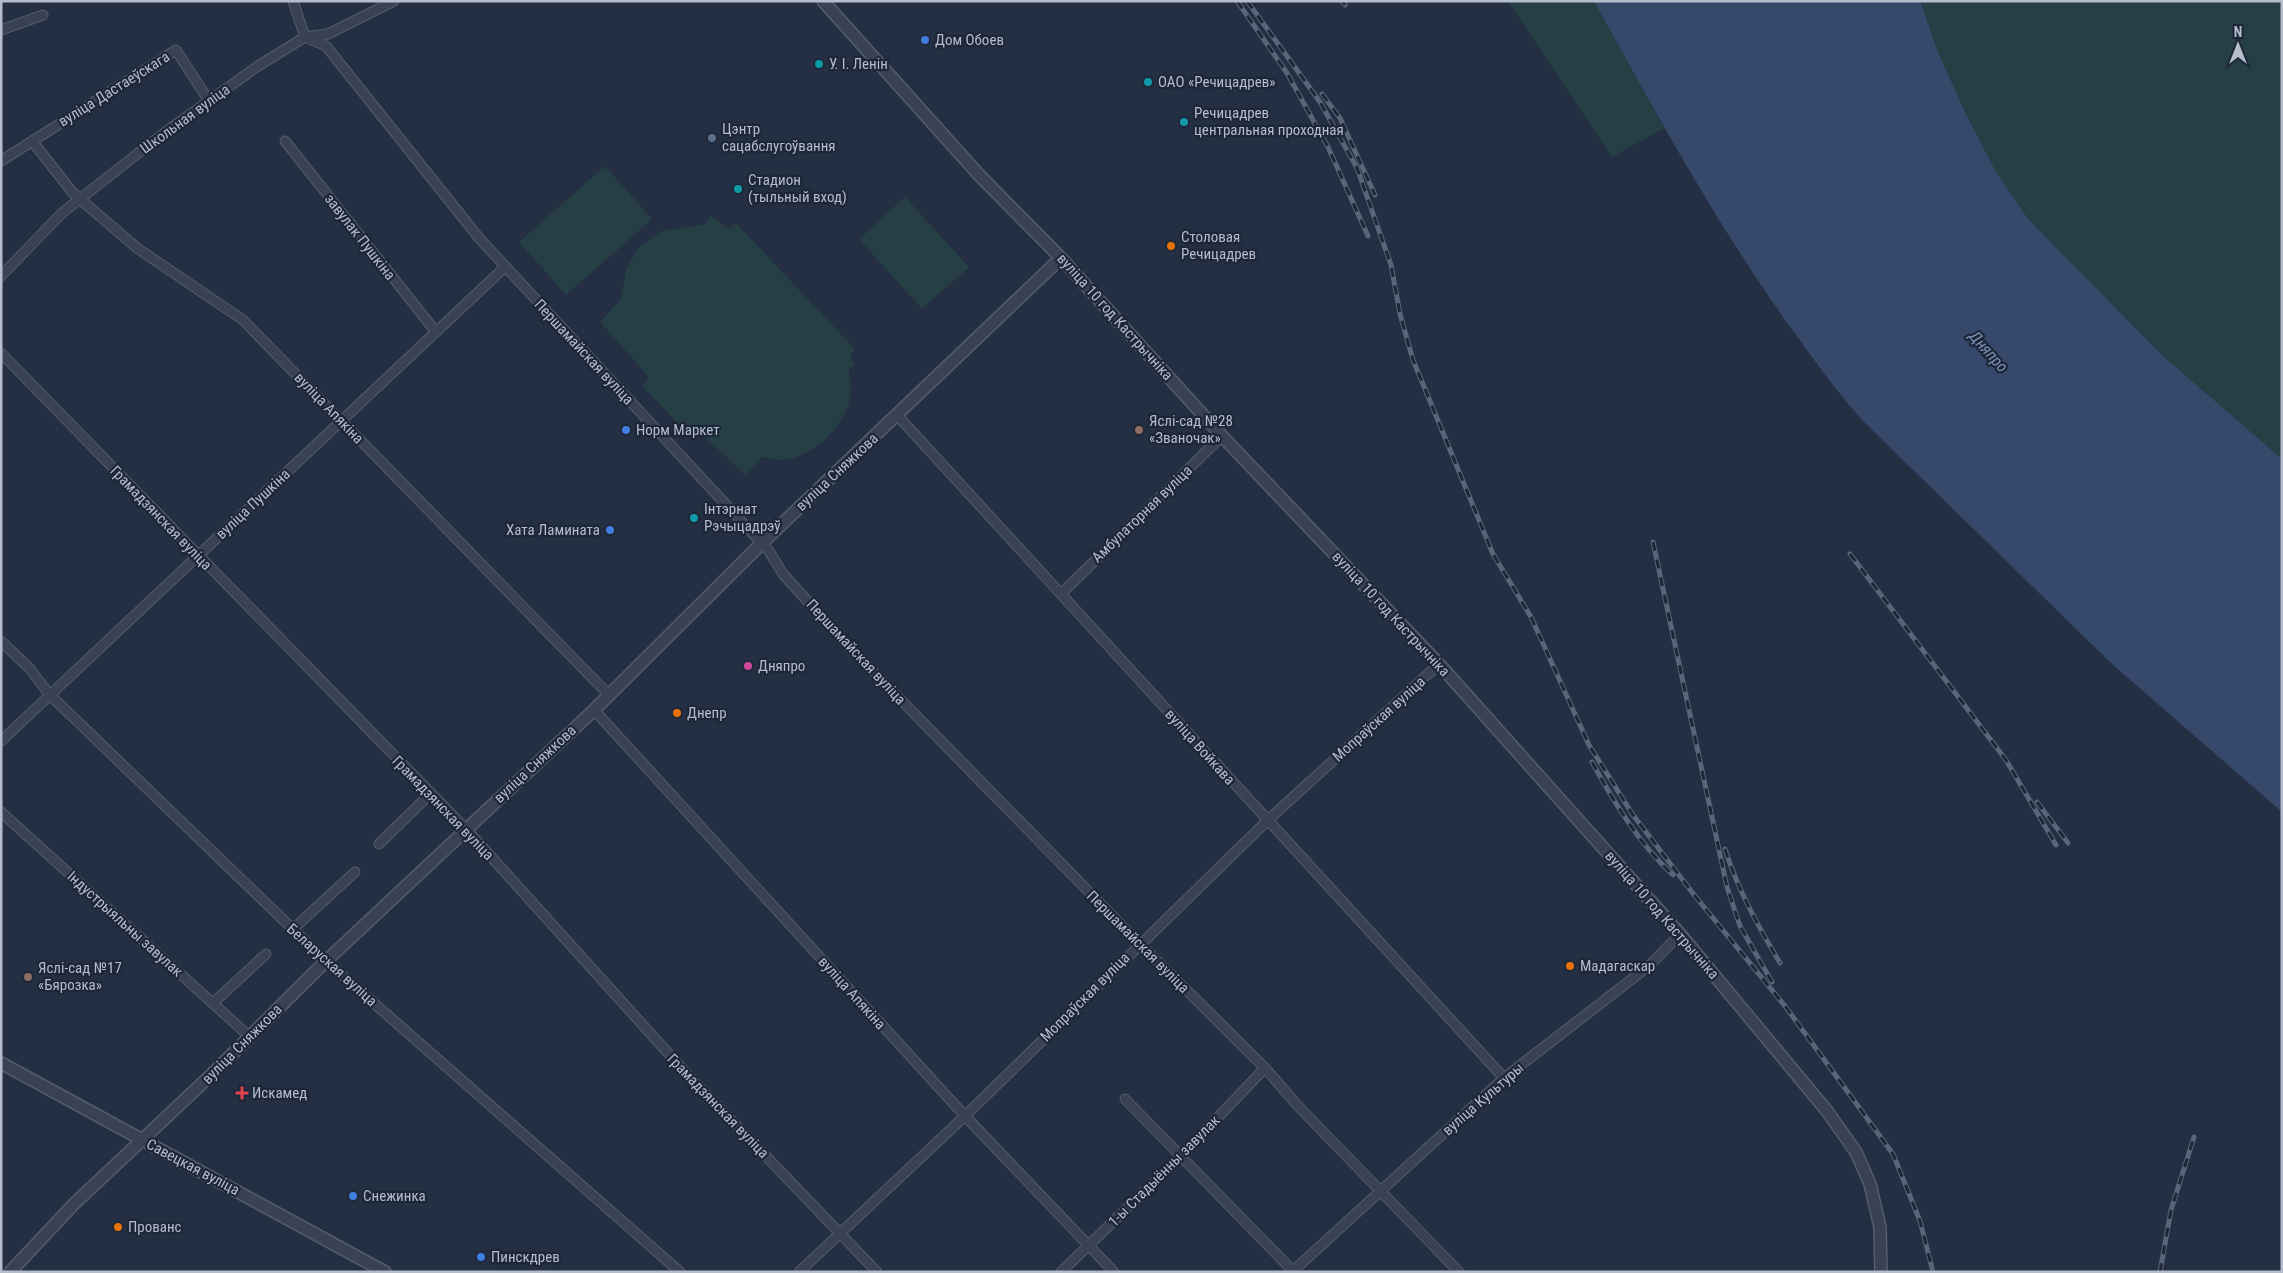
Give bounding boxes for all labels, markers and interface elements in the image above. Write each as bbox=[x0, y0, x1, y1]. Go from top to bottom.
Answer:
north arrow bbox=[2213, 20, 2263, 70]
text: N bbox=[2234, 24, 2242, 40]
place label: Дом Обоев bbox=[935, 31, 1004, 49]
marker: Дом Обоев bbox=[919, 34, 931, 46]
street label: вуліца Дастаеўскага bbox=[55, 48, 173, 130]
place label: У. І. Ленін bbox=[829, 55, 888, 73]
marker: У. І. Ленін bbox=[813, 58, 825, 70]
place label: ОАО «Речицадрев» bbox=[1158, 73, 1276, 91]
marker: ОАО «Речицадрев» bbox=[1142, 76, 1154, 88]
street label: Школьная вуліца bbox=[137, 80, 233, 158]
place label: Речицадрев центральная проходная bbox=[1194, 104, 1344, 139]
marker: Речицадрев центральная проходная bbox=[1178, 116, 1190, 128]
place label: Цэнтр сацабслугоўвання bbox=[722, 120, 836, 155]
marker: Цэнтр сацабслугоўвання bbox=[706, 132, 718, 144]
place label: Стадион (тыльный вход) bbox=[748, 171, 847, 206]
marker: Стадион (тыльный вход) bbox=[732, 183, 744, 195]
street label: завулак Пушкіна bbox=[321, 190, 399, 284]
place label: Столовая Речицадрев bbox=[1181, 228, 1256, 263]
marker: Столовая Речицадрев bbox=[1165, 240, 1177, 252]
street label: вуліца 10 год Кастрычніка bbox=[1053, 250, 1177, 384]
street label: Першамайская вуліца bbox=[531, 296, 637, 408]
water label: Дняпро bbox=[1965, 326, 2012, 376]
street label: вуліца Апякіна bbox=[291, 369, 367, 447]
place label: Яслі-сад №28 «Званочак» bbox=[1149, 412, 1233, 447]
place label: Норм Маркет bbox=[636, 421, 720, 439]
marker: Норм Маркет bbox=[620, 424, 632, 436]
marker: Яслі-сад №28 «Званочак» bbox=[1133, 424, 1145, 436]
street label: вуліца Сняжкова bbox=[792, 429, 882, 515]
street label: Грамадзянская вуліца bbox=[106, 462, 216, 574]
street label: Амбулаторная вуліца bbox=[1088, 462, 1196, 566]
street label: вуліца Пушкіна bbox=[212, 465, 294, 543]
place label: Інтэрнат Рэчыцадрэў bbox=[704, 500, 781, 535]
marker: Інтэрнат Рэчыцадрэў bbox=[688, 512, 700, 524]
place label: Хата Ламината bbox=[506, 521, 600, 539]
marker: Хата Ламината bbox=[604, 524, 616, 536]
street label: вуліца 10 год Кастрычніка bbox=[1328, 548, 1454, 680]
street label: Першамайская вуліца bbox=[803, 596, 909, 708]
place label: Дняпро bbox=[758, 657, 805, 675]
marker: Дняпро bbox=[742, 660, 754, 672]
street label: Мопраўская вуліца bbox=[1329, 673, 1429, 765]
place label: Днепр bbox=[687, 704, 727, 722]
street label: вуліца Войкава bbox=[1161, 705, 1239, 789]
marker: Днепр bbox=[671, 707, 683, 719]
street label: вуліца Сняжкова bbox=[490, 721, 580, 807]
street label: Грамадзянская вуліца bbox=[388, 752, 498, 864]
street label: вуліца 10 год Кастрычніка bbox=[1601, 847, 1723, 983]
street label: Індустрыяльны завулак bbox=[64, 867, 186, 981]
street label: Першамайская вуліца bbox=[1083, 887, 1193, 997]
street label: Беларуская вуліца bbox=[283, 920, 381, 1010]
street label: Мопраўская вуліца bbox=[1037, 949, 1133, 1045]
street label: вуліца Апякіна bbox=[815, 953, 889, 1033]
place label: Мадагаскар bbox=[1580, 957, 1655, 975]
place label: Яслі-сад №17 «Бярозка» bbox=[38, 959, 122, 994]
marker: Мадагаскар bbox=[1564, 960, 1576, 972]
marker: Яслі-сад №17 «Бярозка» bbox=[22, 971, 34, 983]
street label: вуліца Сняжкова bbox=[198, 1000, 286, 1088]
street label: Грамадзянская вуліца bbox=[663, 1050, 773, 1162]
street label: вуліца Культуры bbox=[1439, 1059, 1527, 1139]
place label: Искамед bbox=[252, 1084, 307, 1102]
marker: Искамед bbox=[236, 1087, 248, 1099]
street label: 1-ы Стадыённы завулак bbox=[1105, 1112, 1223, 1230]
street label: Савецкая вуліца bbox=[143, 1135, 243, 1199]
place label: Снежинка bbox=[363, 1187, 426, 1205]
marker: Снежинка bbox=[347, 1190, 359, 1202]
place label: Прованс bbox=[128, 1218, 182, 1236]
marker: Прованс bbox=[112, 1221, 124, 1233]
place label: Пинскдрев bbox=[491, 1248, 560, 1266]
marker: Пинскдрев bbox=[475, 1251, 487, 1263]

